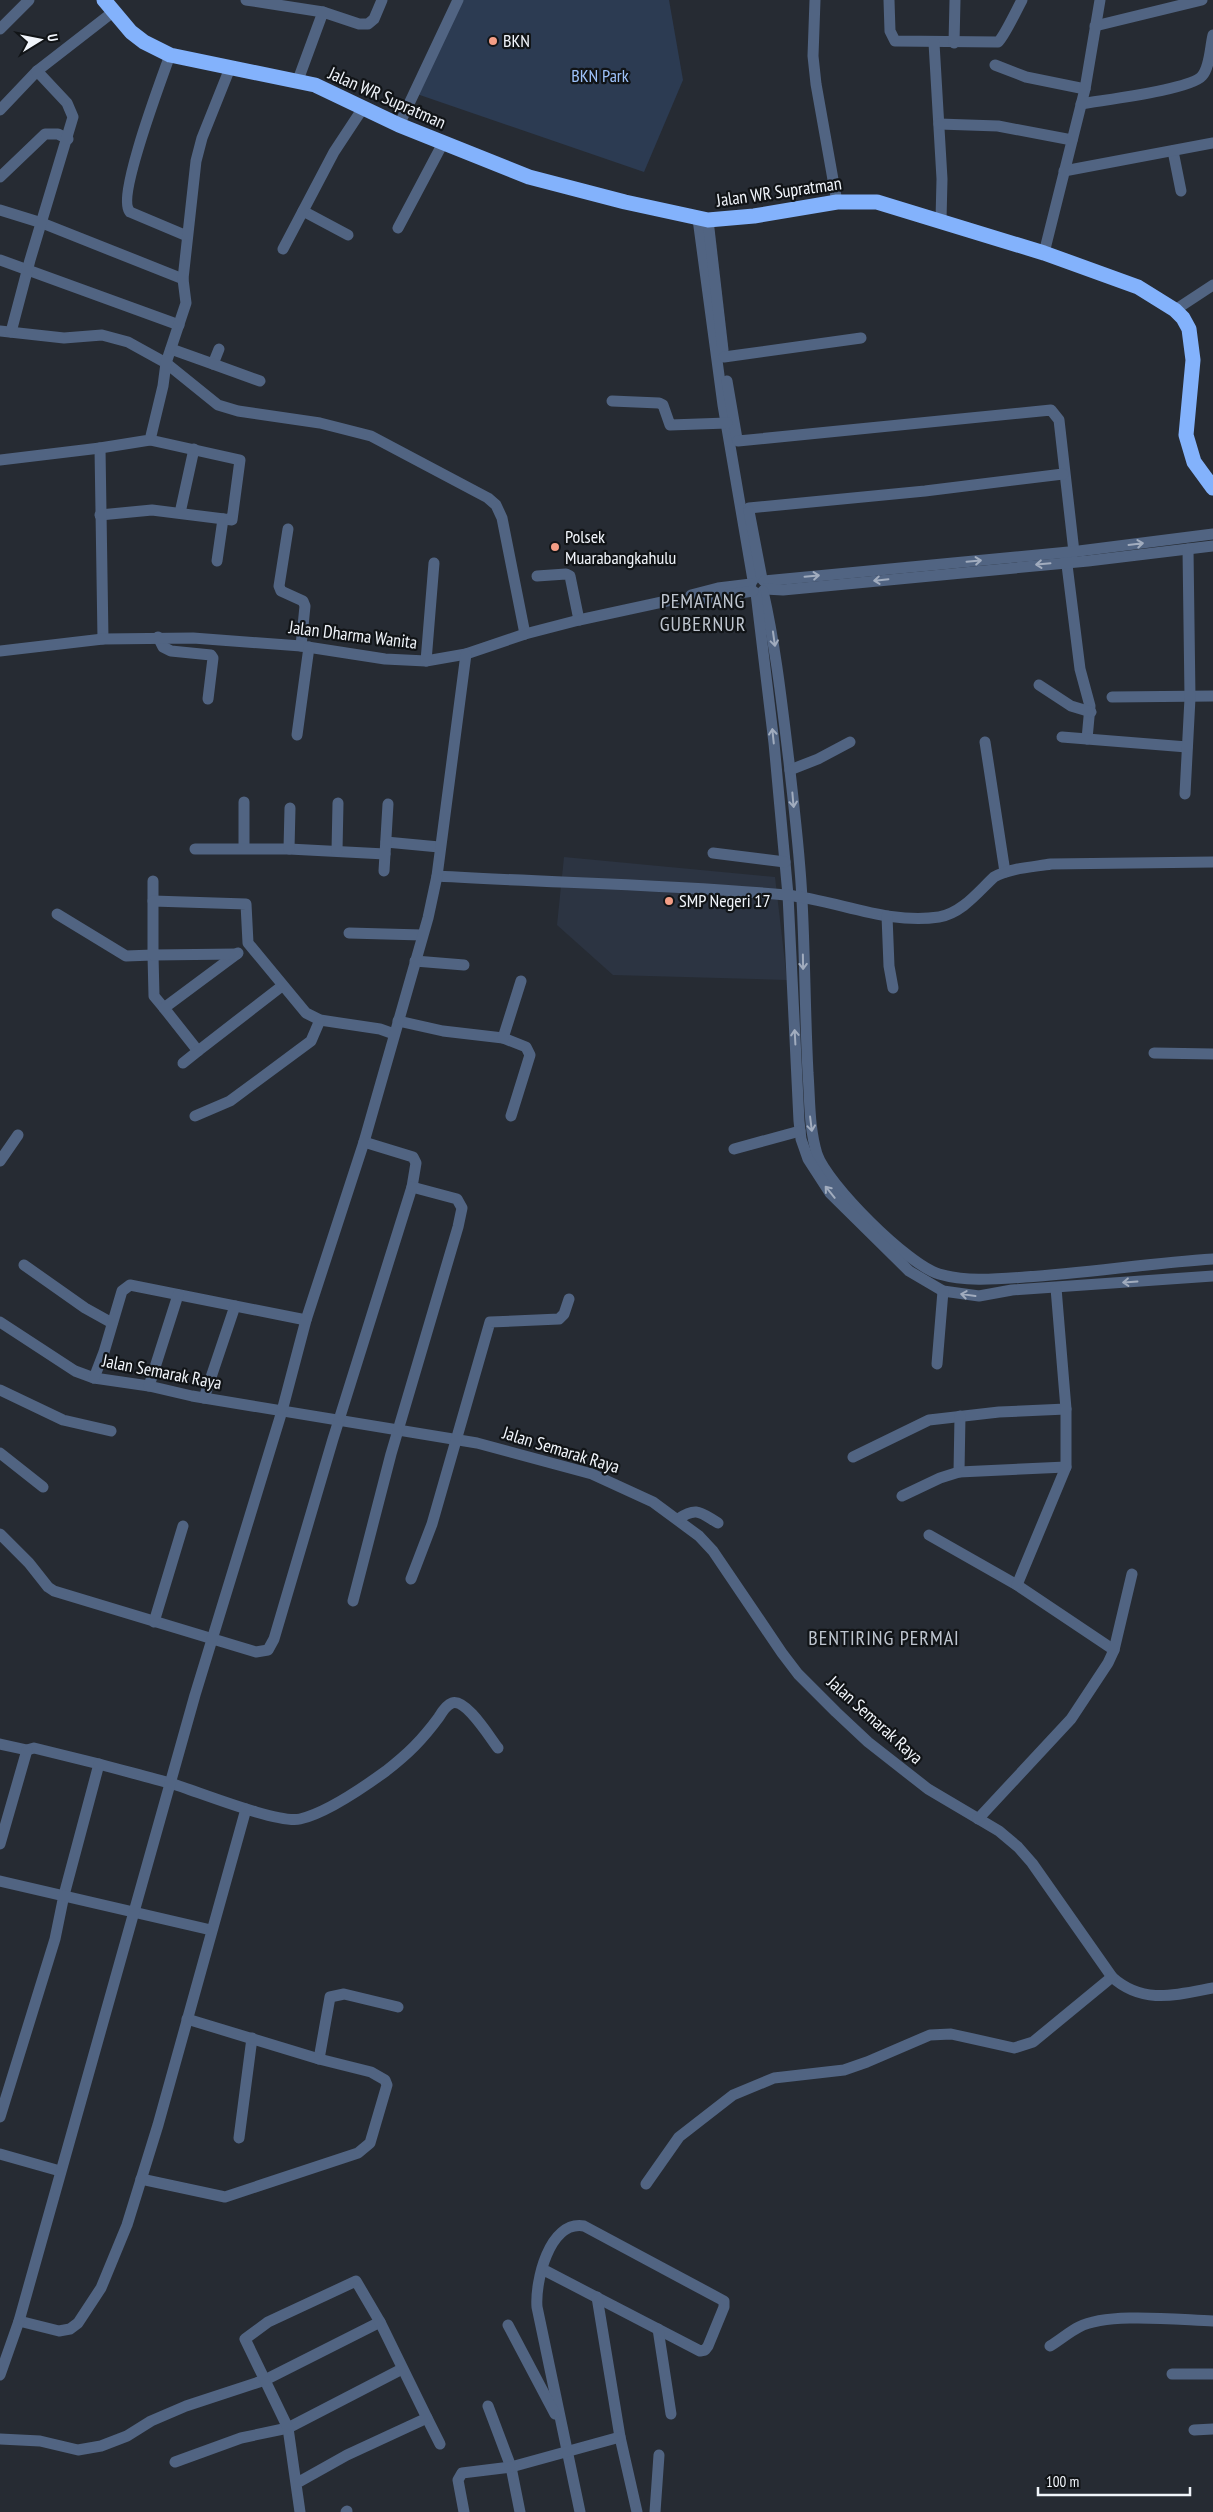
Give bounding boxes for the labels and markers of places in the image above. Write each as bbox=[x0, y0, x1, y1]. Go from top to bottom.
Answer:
place label: BKN bbox=[503, 29, 530, 52]
marker: BKN bbox=[487, 35, 499, 47]
place label: Polsek Muarabangkahulu bbox=[565, 525, 676, 569]
marker: Polsek Muarabangkahulu bbox=[549, 541, 561, 553]
place label: SMP Negeri 17 bbox=[679, 889, 771, 912]
marker: SMP Negeri 17 bbox=[663, 895, 675, 907]

